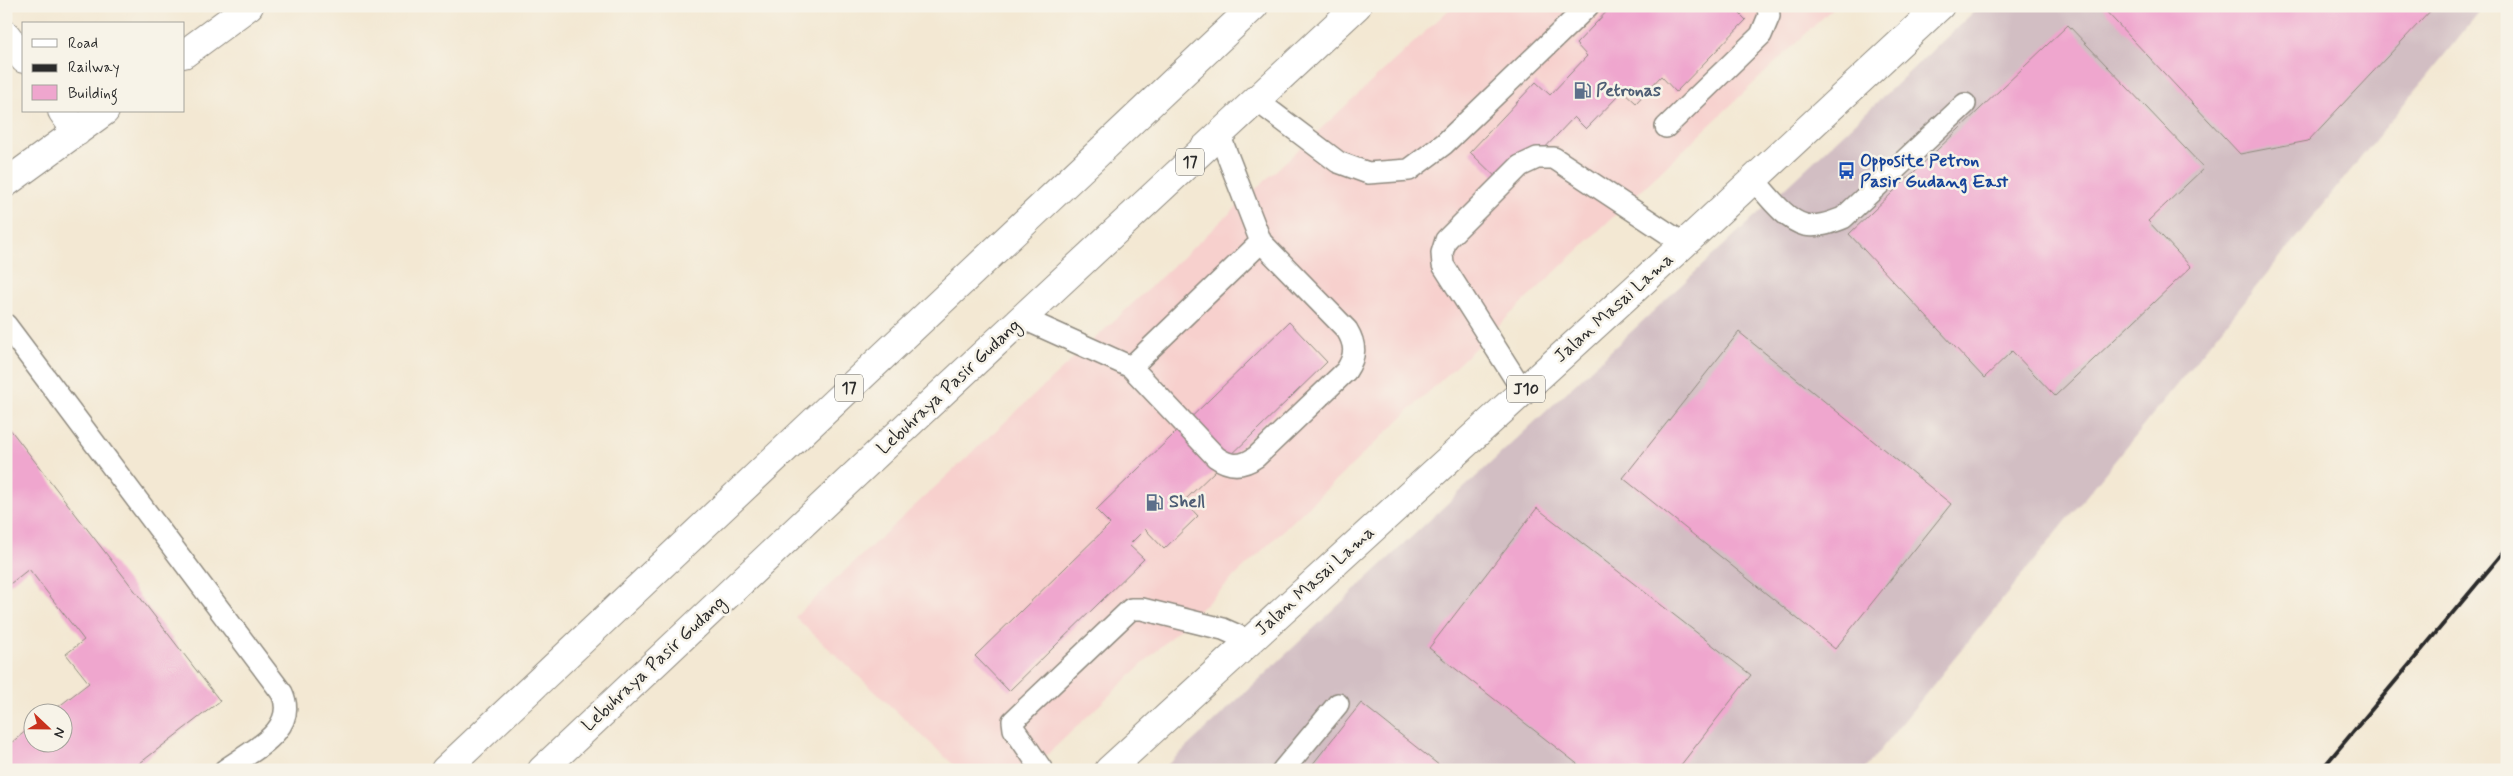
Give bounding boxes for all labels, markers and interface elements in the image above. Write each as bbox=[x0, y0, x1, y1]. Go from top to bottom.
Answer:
legend bbox=[22, 22, 185, 112]
text: Road bbox=[68, 34, 98, 54]
text: Railway bbox=[68, 58, 120, 78]
place label: Petronas bbox=[1596, 79, 1661, 103]
fuel station icon: Petronas bbox=[1572, 81, 1592, 101]
text: Building bbox=[68, 84, 118, 105]
road number: 17 bbox=[1176, 148, 1204, 176]
place label: Opposite Petron Pasir Gudang East bbox=[1860, 149, 2009, 194]
bus stop icon: Opposite Petron Pasir Gudang East bbox=[1836, 161, 1856, 181]
street label: Jalan Masai Lama bbox=[1549, 248, 1679, 368]
street label: Lebuhraya Pasir Gudang bbox=[872, 314, 1027, 461]
road number: 17 bbox=[835, 374, 863, 402]
road number: J10 bbox=[1507, 376, 1545, 402]
place label: Shell bbox=[1169, 490, 1205, 514]
fuel station icon: Shell bbox=[1145, 492, 1165, 512]
street label: Jalan Masai Lama bbox=[1250, 521, 1380, 641]
street label: Lebuhraya Pasir Gudang bbox=[577, 591, 732, 738]
north arrow bbox=[22, 704, 72, 754]
text: N bbox=[49, 725, 69, 740]

